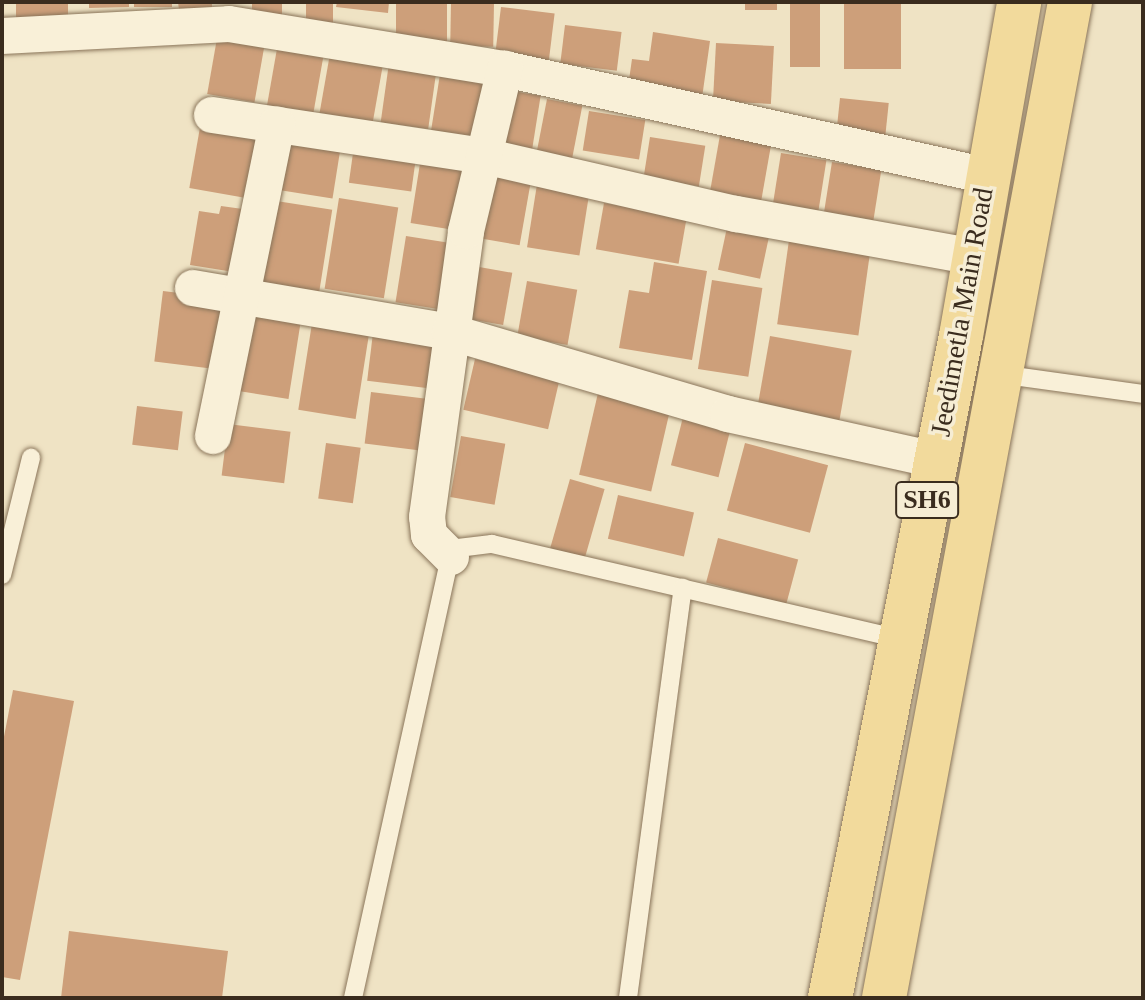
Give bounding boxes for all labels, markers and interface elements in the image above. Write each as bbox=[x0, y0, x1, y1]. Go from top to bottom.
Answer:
street label: Jeedimetla Main Road bbox=[924, 185, 1000, 439]
road number: SH6 bbox=[895, 478, 959, 522]

